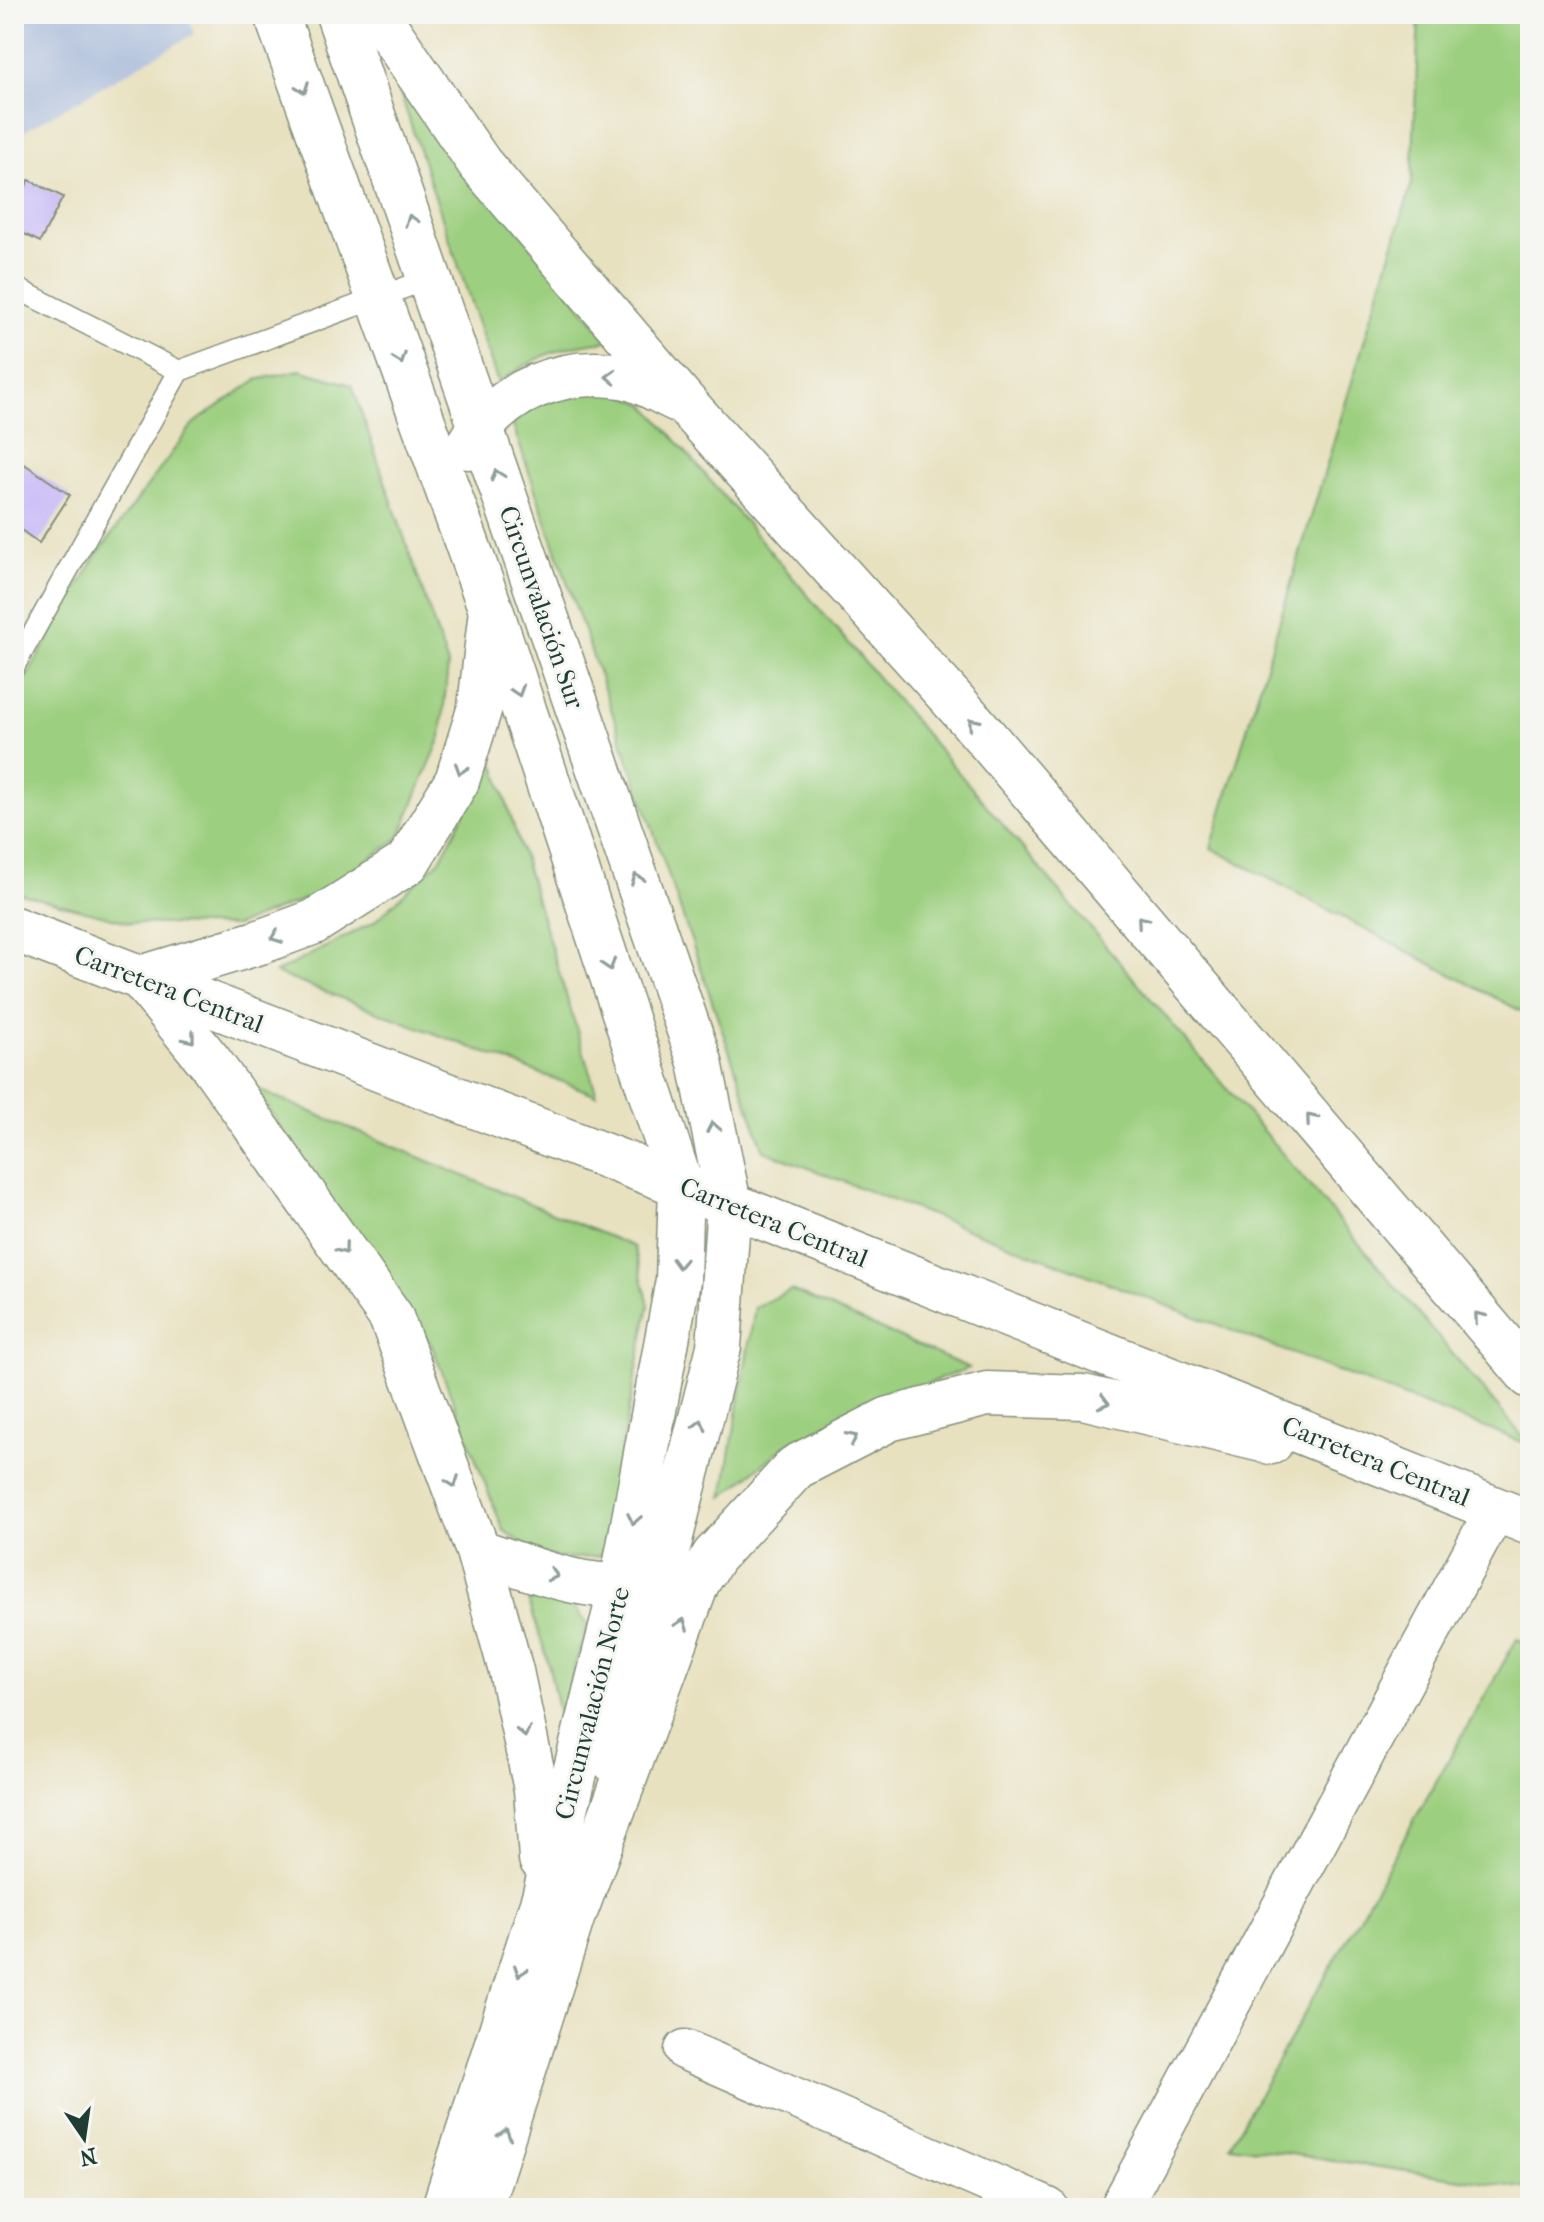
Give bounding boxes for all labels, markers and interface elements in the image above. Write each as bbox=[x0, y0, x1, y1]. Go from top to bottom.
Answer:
one-way arrow bbox=[293, 80, 309, 94]
one-way arrow bbox=[404, 213, 420, 227]
one-way arrow bbox=[391, 351, 407, 365]
one-way arrow bbox=[604, 368, 617, 385]
one-way arrow bbox=[490, 469, 506, 483]
street label: Circunvalación Sur bbox=[492, 502, 591, 713]
one-way arrow bbox=[508, 684, 524, 698]
one-way arrow bbox=[969, 718, 983, 732]
one-way arrow bbox=[454, 761, 470, 775]
one-way arrow bbox=[630, 873, 646, 887]
one-way arrow bbox=[1137, 915, 1152, 930]
one-way arrow bbox=[270, 927, 284, 943]
street label: Carretera Central bbox=[70, 939, 268, 1040]
one-way arrow bbox=[599, 957, 615, 971]
one-way arrow bbox=[181, 1029, 195, 1044]
one-way arrow bbox=[1306, 1113, 1321, 1128]
one-way arrow bbox=[706, 1121, 723, 1134]
street label: Carretera Central bbox=[675, 1171, 872, 1274]
one-way arrow bbox=[333, 1240, 348, 1254]
one-way arrow bbox=[670, 1257, 687, 1270]
one-way arrow bbox=[1474, 1311, 1489, 1326]
one-way arrow bbox=[1096, 1393, 1110, 1410]
street label: Carretera Central bbox=[1277, 1410, 1474, 1513]
one-way arrow bbox=[691, 1418, 708, 1432]
one-way arrow bbox=[844, 1432, 859, 1447]
one-way arrow bbox=[444, 1474, 460, 1488]
one-way arrow bbox=[627, 1512, 644, 1526]
one-way arrow bbox=[545, 1565, 559, 1582]
street label: Circunvalación Norte bbox=[549, 1583, 636, 1823]
one-way arrow bbox=[673, 1618, 689, 1632]
one-way arrow bbox=[515, 1725, 532, 1738]
one-way arrow bbox=[514, 1964, 530, 1978]
north arrow bbox=[44, 2098, 124, 2178]
one-way arrow bbox=[495, 2127, 511, 2141]
text: N bbox=[77, 2142, 99, 2171]

